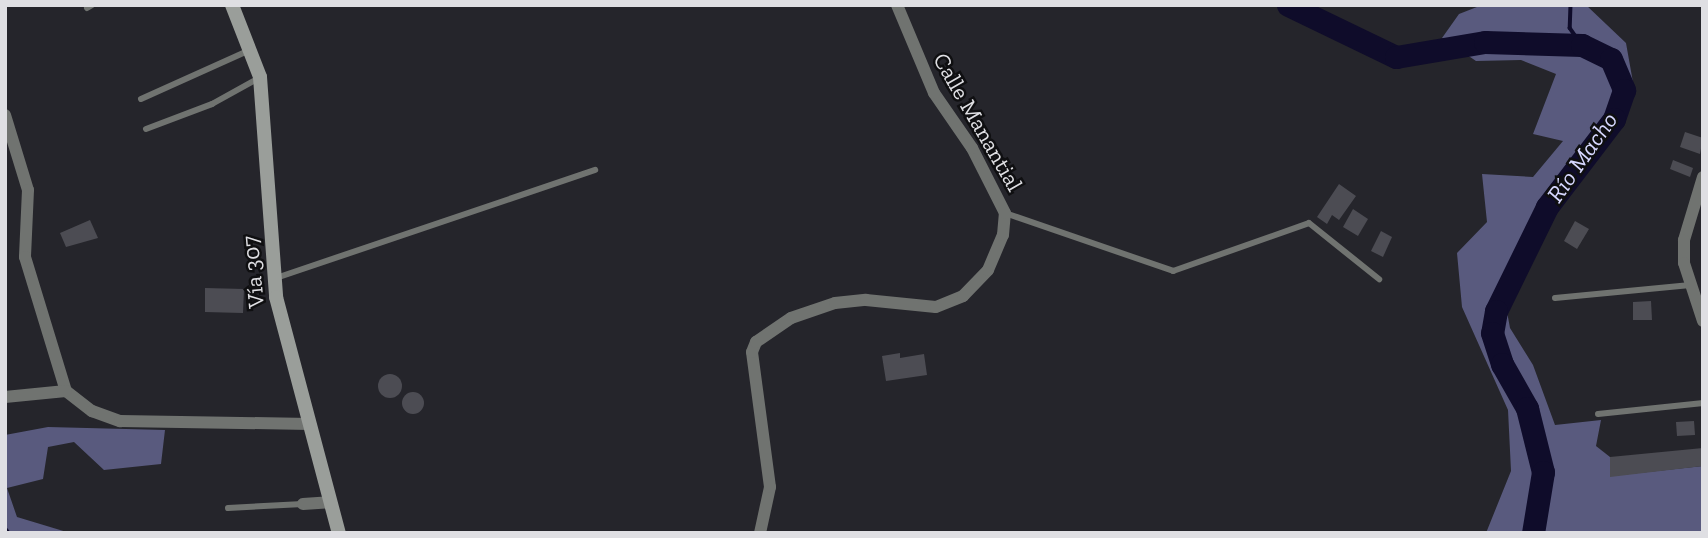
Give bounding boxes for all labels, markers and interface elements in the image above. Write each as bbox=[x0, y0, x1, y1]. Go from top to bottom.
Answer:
street label: Calle Manantial bbox=[927, 48, 1029, 196]
water label: Río Macho bbox=[1540, 106, 1624, 208]
street label: Vía 307 bbox=[236, 235, 270, 309]

